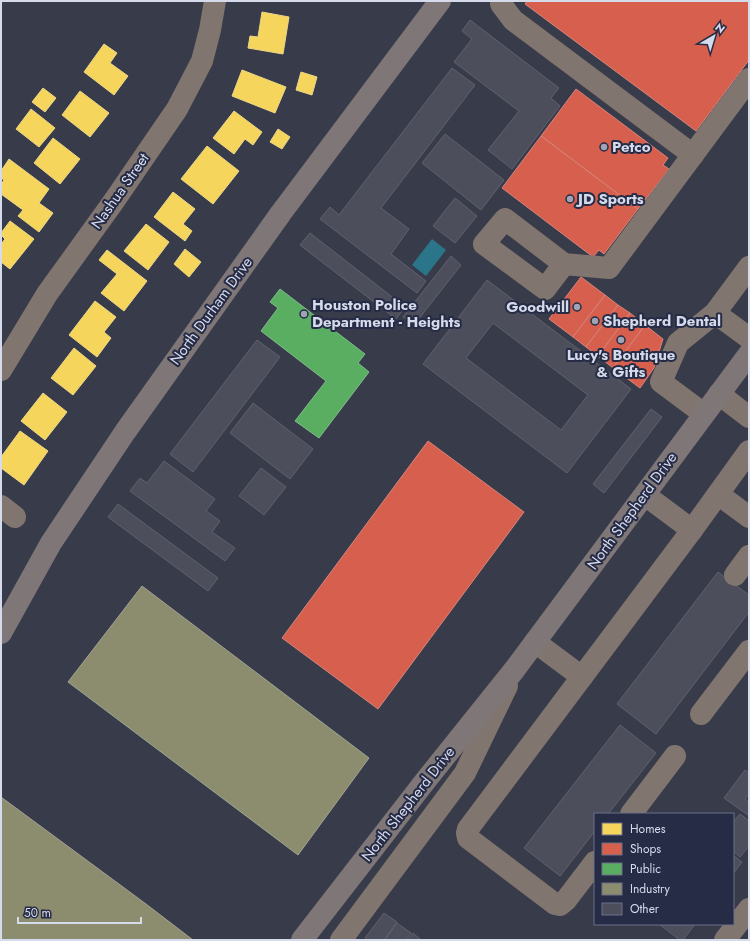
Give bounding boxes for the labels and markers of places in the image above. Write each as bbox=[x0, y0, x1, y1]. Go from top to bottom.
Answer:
place label: Petco bbox=[612, 136, 651, 158]
marker: Petco bbox=[599, 142, 609, 152]
place label: JD Sports bbox=[575, 188, 644, 210]
marker: JD Sports bbox=[565, 194, 575, 204]
place label: Houston Police Department - Heights bbox=[312, 294, 460, 333]
place label: Goodwill bbox=[506, 296, 569, 318]
marker: Goodwill bbox=[572, 302, 582, 312]
marker: Houston Police Department - Heights bbox=[299, 309, 309, 319]
place label: Shepherd Dental bbox=[603, 310, 721, 332]
marker: Shepherd Dental bbox=[590, 316, 600, 326]
marker: Lucy's Boutique & Gifts bbox=[616, 335, 626, 345]
place label: Lucy's Boutique & Gifts bbox=[567, 344, 676, 383]

